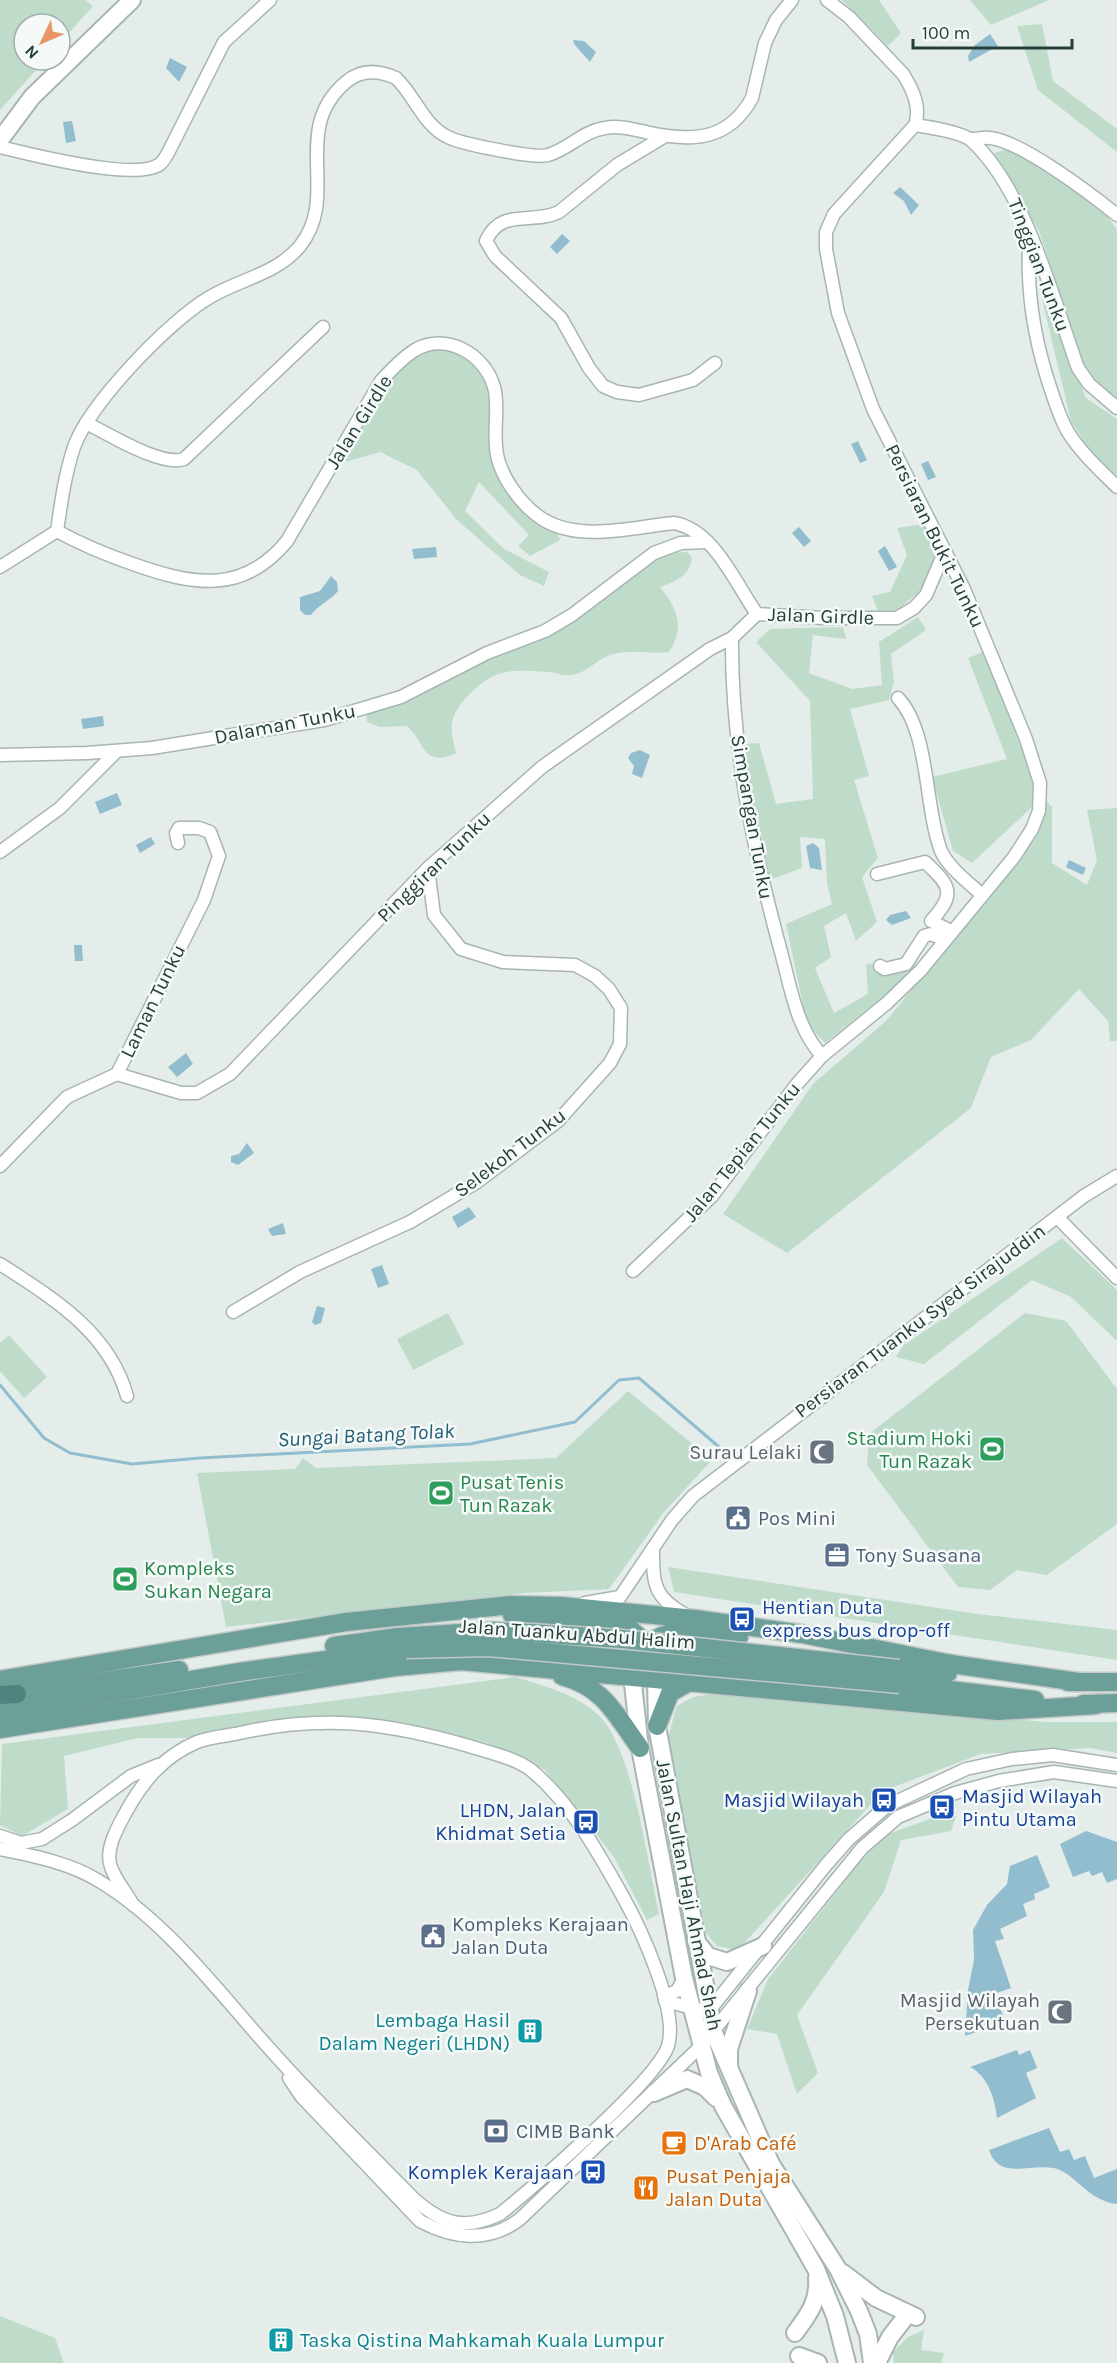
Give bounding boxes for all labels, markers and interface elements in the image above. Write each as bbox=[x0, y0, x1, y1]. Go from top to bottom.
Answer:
north arrow bbox=[12, 12, 72, 72]
scale bar bbox=[913, 12, 1072, 50]
text: 100 m bbox=[922, 22, 970, 44]
text: N bbox=[21, 41, 42, 63]
street label: Tinggian Tunku bbox=[1003, 195, 1075, 335]
street label: Jalan Girdle bbox=[321, 371, 397, 473]
street label: Persiaran Bukit Tunku bbox=[881, 440, 989, 632]
street label: Jalan Girdle bbox=[767, 603, 875, 629]
street label: Dalaman Tunku bbox=[212, 699, 358, 749]
street label: Simpangan Tunku bbox=[726, 733, 778, 901]
street label: Pinggiran Tunku bbox=[372, 807, 496, 927]
street label: Laman Tunku bbox=[116, 941, 190, 1061]
street label: Jalan Tepian Tunku bbox=[679, 1078, 805, 1226]
street label: Selekoh Tunku bbox=[450, 1104, 570, 1202]
street label: Persiaran Tuanku Syed Sirajuddin bbox=[790, 1219, 1050, 1423]
water label: Sungai Batang Tolak bbox=[277, 1418, 455, 1452]
place label: Stadium Hoki Tun Razak bbox=[846, 1427, 972, 1473]
sports icon: Stadium Hoki Tun Razak bbox=[977, 1434, 1007, 1464]
mosque icon: Surau Lelaki bbox=[807, 1437, 837, 1467]
place label: Surau Lelaki bbox=[689, 1441, 802, 1464]
place label: Pusat Tenis Tun Razak bbox=[460, 1471, 564, 1517]
sports icon: Pusat Tenis Tun Razak bbox=[426, 1478, 456, 1508]
public building icon: Pos Mini bbox=[723, 1503, 753, 1533]
place label: Pos Mini bbox=[758, 1507, 836, 1530]
office icon: Tony Suasana bbox=[822, 1540, 852, 1570]
place label: Tony Suasana bbox=[856, 1544, 981, 1567]
place label: Kompleks Sukan Negara bbox=[144, 1557, 272, 1603]
sports icon: Kompleks Sukan Negara bbox=[110, 1564, 140, 1594]
place label: Hentian Duta express bus drop-off bbox=[762, 1596, 950, 1642]
bus stop icon: Hentian Duta express bus drop-off bbox=[727, 1604, 757, 1634]
street label: Jalan Tuanku Abdul Halim bbox=[458, 1614, 696, 1654]
street label: Jalan Sultan Haji Ahmad Shah bbox=[651, 1757, 727, 2033]
bus stop icon: Masjid Wilayah bbox=[869, 1785, 899, 1815]
place label: Masjid Wilayah Pintu Utama bbox=[962, 1785, 1102, 1831]
place label: Masjid Wilayah bbox=[724, 1789, 864, 1812]
bus stop icon: Masjid Wilayah Pintu Utama bbox=[927, 1792, 957, 1822]
place label: LHDN, Jalan Khidmat Setia bbox=[435, 1799, 566, 1845]
bus stop icon: LHDN, Jalan Khidmat Setia bbox=[571, 1807, 601, 1837]
place label: Kompleks Kerajaan Jalan Duta bbox=[452, 1913, 629, 1959]
public building icon: Kompleks Kerajaan Jalan Duta bbox=[418, 1921, 448, 1951]
place label: Masjid Wilayah Persekutuan bbox=[900, 1989, 1040, 2035]
mosque icon: Masjid Wilayah Persekutuan bbox=[1045, 1997, 1075, 2027]
place label: Lembaga Hasil Dalam Negeri (LHDN) bbox=[318, 2009, 510, 2055]
building icon: Lembaga Hasil Dalam Negeri (LHDN) bbox=[515, 2016, 545, 2046]
bank icon: CIMB Bank bbox=[481, 2116, 511, 2146]
place label: CIMB Bank bbox=[516, 2120, 615, 2143]
cafe icon: D'Arab Café bbox=[659, 2128, 689, 2158]
place label: D'Arab Café bbox=[694, 2132, 797, 2155]
bus stop icon: Komplek Kerajaan bbox=[578, 2157, 608, 2187]
place label: Komplek Kerajaan bbox=[408, 2161, 574, 2184]
place label: Pusat Penjaja Jalan Duta bbox=[666, 2165, 791, 2211]
restaurant icon: Pusat Penjaja Jalan Duta bbox=[631, 2173, 661, 2203]
building icon: Taska Qistina Mahkamah Kuala Lumpur bbox=[266, 2325, 296, 2355]
place label: Taska Qistina Mahkamah Kuala Lumpur bbox=[300, 2329, 665, 2352]

